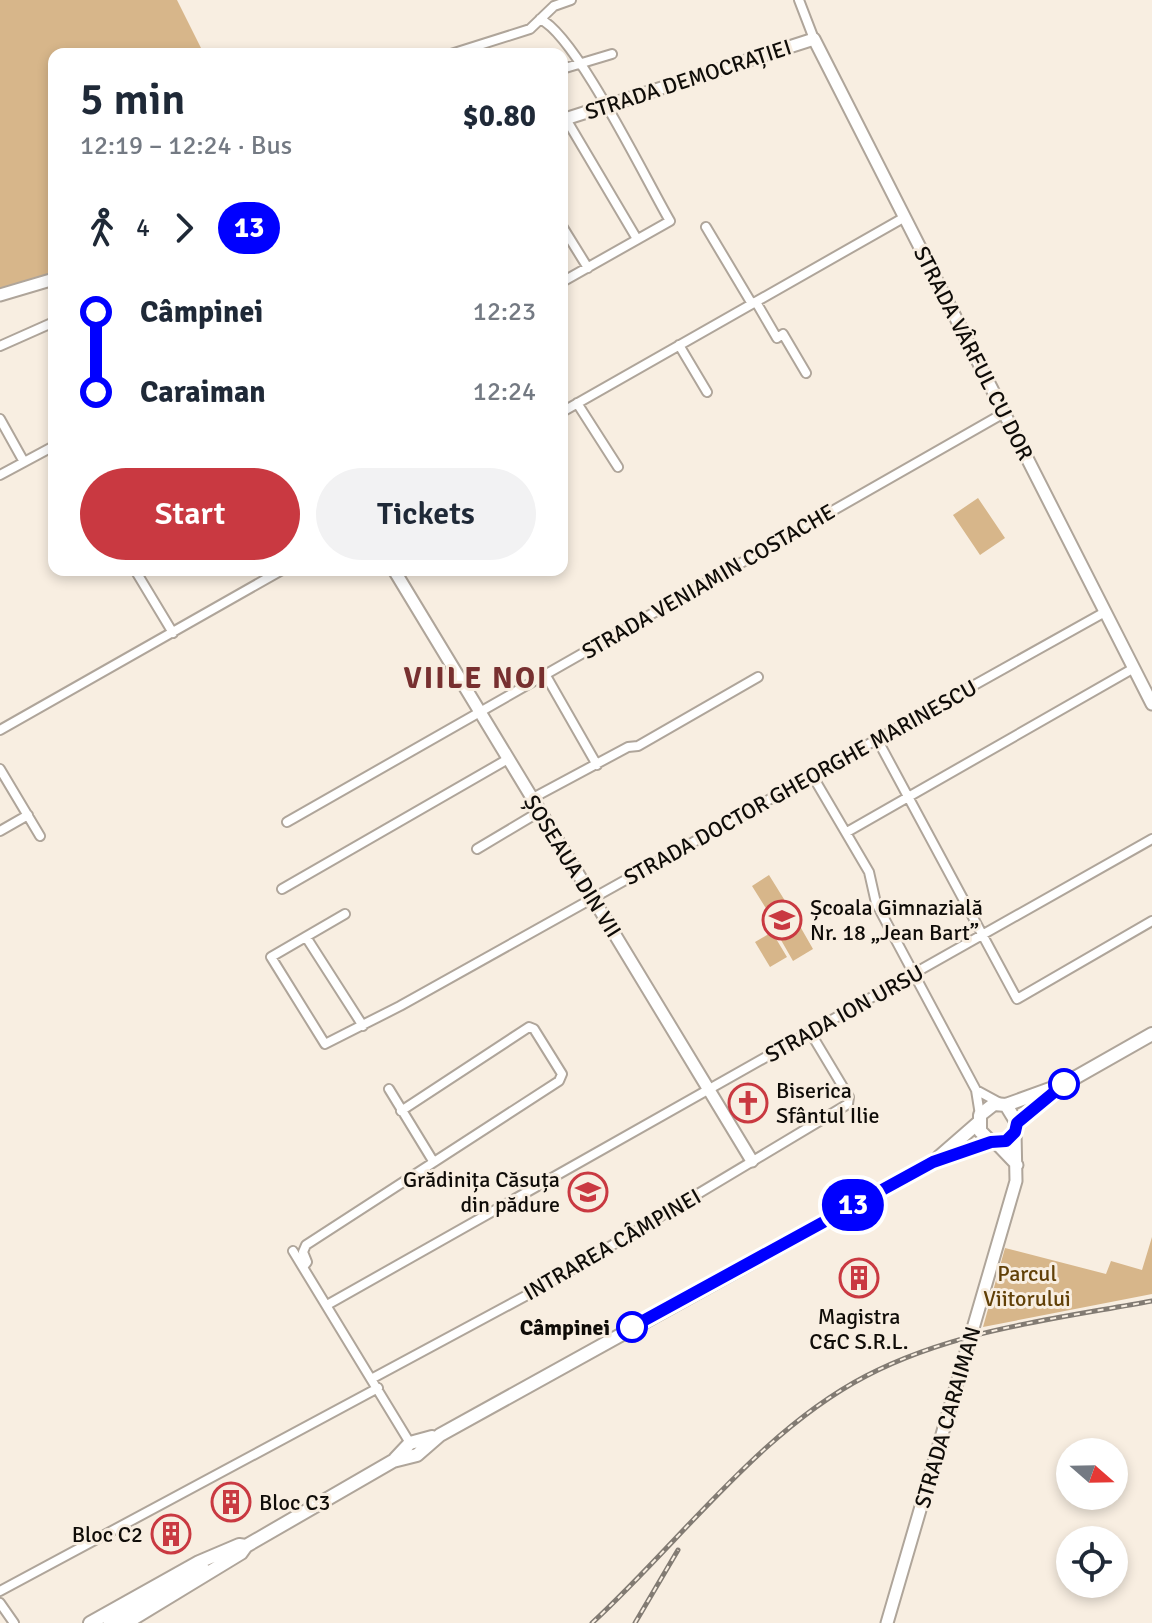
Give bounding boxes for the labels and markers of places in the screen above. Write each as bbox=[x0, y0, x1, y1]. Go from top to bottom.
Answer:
place label: Școala Gimnazială Nr. 18 „Jean Bart” bbox=[810, 894, 983, 946]
school or university icon: Școala Gimnazială Nr. 18 „Jean Bart” bbox=[761, 899, 803, 941]
unlabelled marker bbox=[1049, 1069, 1079, 1099]
place label: Biserica Sfântul Ilie bbox=[776, 1077, 880, 1129]
church icon: Biserica Sfântul Ilie bbox=[727, 1082, 769, 1124]
place label: Grădinița Căsuța din pădure bbox=[403, 1166, 560, 1218]
school or university icon: Grădinița Căsuța din pădure bbox=[567, 1171, 609, 1213]
building icon: Magistra C&C S.R.L. bbox=[838, 1257, 880, 1299]
place label: Magistra C&C S.R.L. bbox=[809, 1303, 909, 1355]
marker: Câmpinei bbox=[617, 1312, 647, 1342]
place label: Câmpinei bbox=[520, 1314, 610, 1341]
building icon: Bloc C3 bbox=[210, 1481, 252, 1523]
place label: Bloc C3 bbox=[259, 1489, 330, 1516]
building icon: Bloc C2 bbox=[150, 1513, 192, 1555]
place label: Bloc C2 bbox=[72, 1521, 143, 1548]

